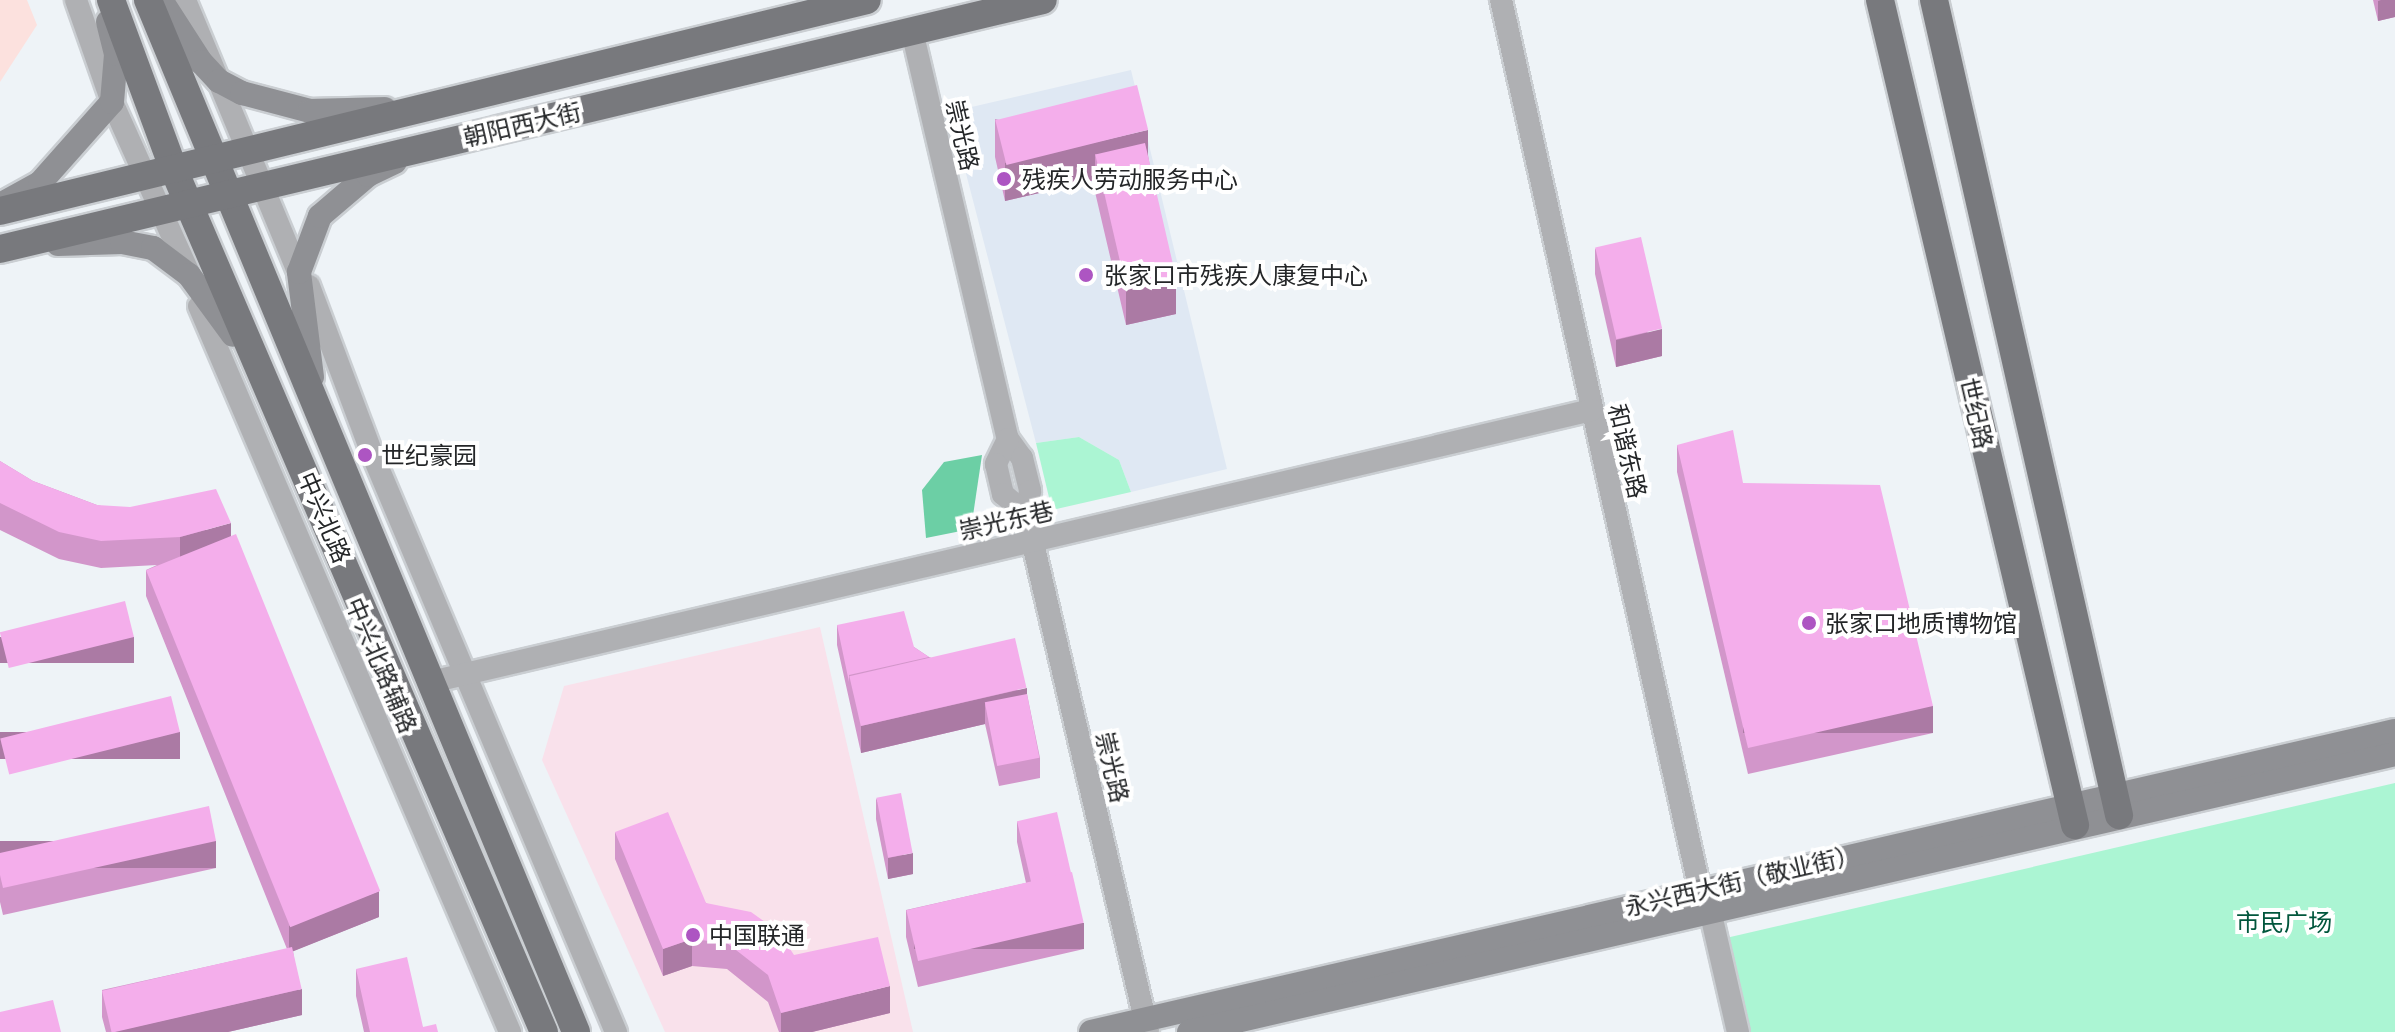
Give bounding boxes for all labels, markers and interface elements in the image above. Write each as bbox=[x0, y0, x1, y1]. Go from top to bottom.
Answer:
street label: 朝阳西大街 bbox=[460, 96, 584, 152]
street label: 崇光路 bbox=[941, 97, 985, 173]
place label: 残疾人劳动服务中心 bbox=[1022, 165, 1238, 193]
marker: 残疾人劳动服务中心 bbox=[993, 168, 1015, 190]
place label: 张家口市残疾人康复中心 bbox=[1104, 261, 1368, 289]
marker: 张家口市残疾人康复中心 bbox=[1075, 264, 1097, 286]
street label: 世纪路 bbox=[1955, 375, 1999, 451]
street label: 和谐东路 bbox=[1603, 401, 1653, 501]
place label: 世纪豪园 bbox=[381, 441, 477, 469]
marker: 世纪豪园 bbox=[356, 446, 374, 464]
street label: 中兴北路 bbox=[293, 467, 357, 567]
street label: 崇光东巷 bbox=[956, 495, 1056, 545]
street label: 中兴北路辅路 bbox=[341, 593, 423, 737]
place label: 张家口地质博物馆 bbox=[1825, 609, 2017, 637]
marker: 张家口地质博物馆 bbox=[1800, 614, 1818, 632]
street label: 崇光路 bbox=[1091, 729, 1135, 805]
street label: 永兴西大街（敬业街） bbox=[1622, 839, 1862, 921]
park label: 市民广场 bbox=[2236, 908, 2332, 936]
place label: 中国联通 bbox=[709, 921, 805, 949]
marker: 中国联通 bbox=[684, 926, 702, 944]

